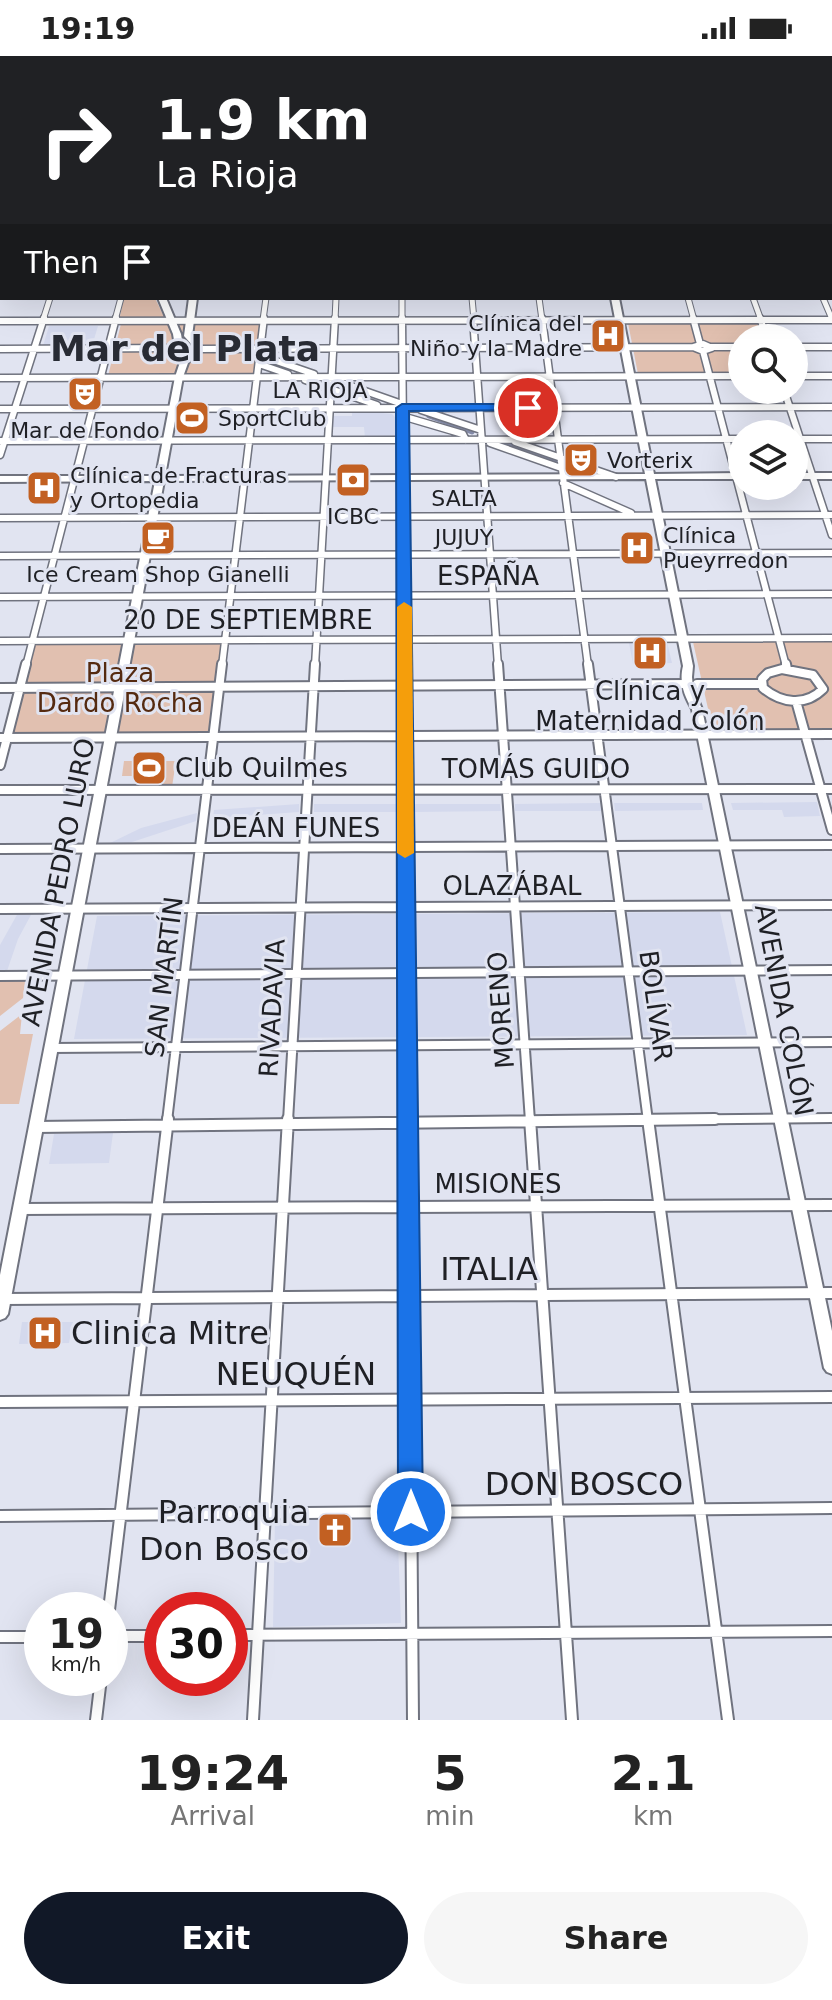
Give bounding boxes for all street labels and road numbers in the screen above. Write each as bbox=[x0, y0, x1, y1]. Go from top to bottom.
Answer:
street label: LA RIOJA bbox=[272, 378, 368, 403]
street label: SALTA bbox=[431, 486, 497, 511]
street label: JUJUY bbox=[433, 525, 494, 550]
street label: ESPAÑA bbox=[437, 560, 539, 591]
street label: 20 DE SEPTIEMBRE bbox=[123, 605, 373, 635]
street label: AVENIDA PEDRO LURO bbox=[15, 735, 101, 1029]
street label: TOMÁS GUIDO bbox=[441, 753, 630, 784]
street label: DEÁN FUNES bbox=[212, 812, 380, 843]
street label: OLAZÁBAL bbox=[442, 870, 582, 901]
street label: SAN MARTÍN bbox=[138, 895, 189, 1059]
street label: AVENIDA COLÓN bbox=[749, 901, 820, 1118]
street label: RIVADAVIA bbox=[253, 938, 291, 1078]
street label: BOLÍVAR bbox=[633, 948, 680, 1064]
street label: MORENO bbox=[482, 950, 520, 1070]
street label: MISIONES bbox=[434, 1169, 562, 1199]
street label: ITALIA bbox=[440, 1250, 538, 1288]
street label: NEUQUÉN bbox=[216, 1355, 376, 1393]
street label: DON BOSCO bbox=[485, 1465, 683, 1503]

